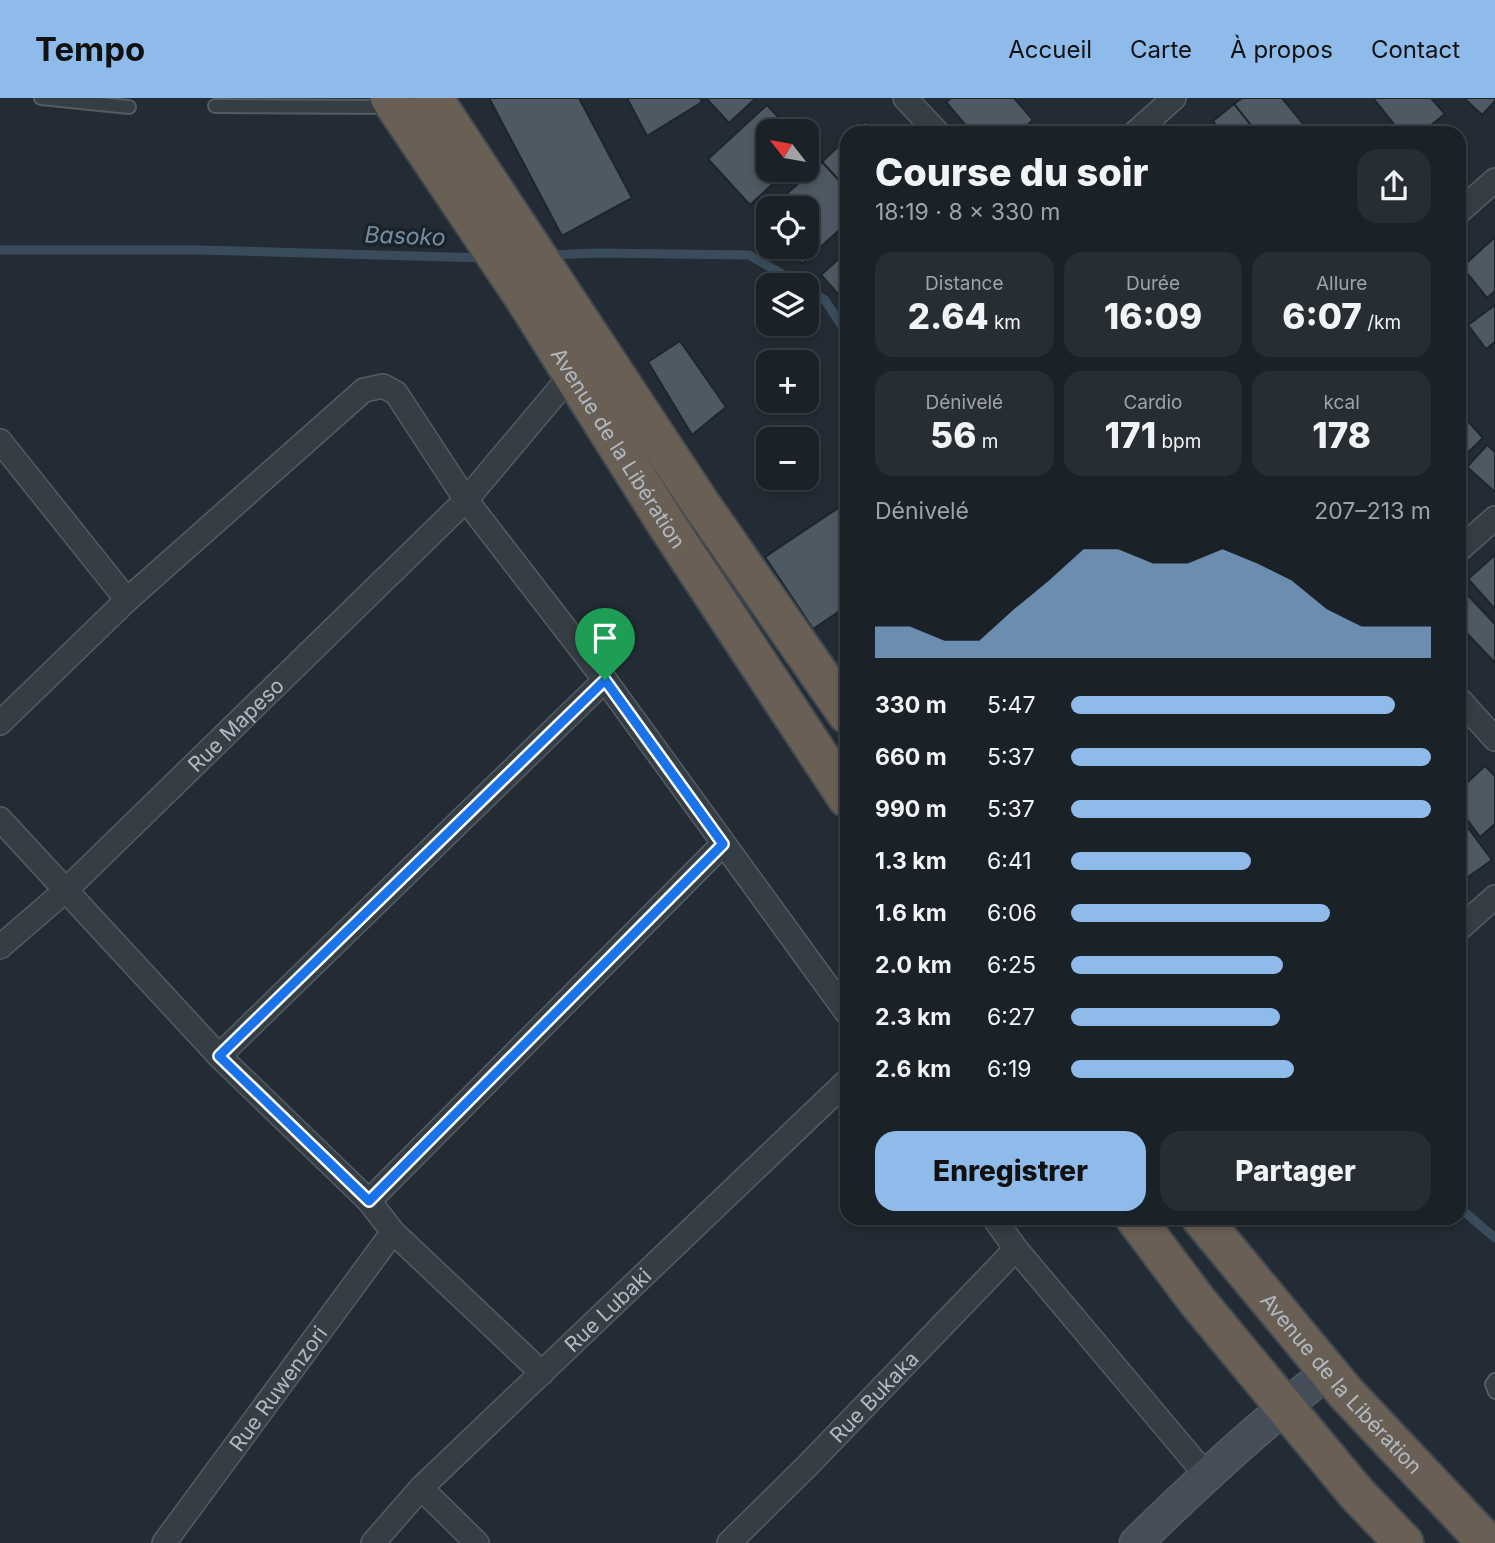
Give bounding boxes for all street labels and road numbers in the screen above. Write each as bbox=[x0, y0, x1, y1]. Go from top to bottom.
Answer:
street label: Avenue de la Libération bbox=[546, 343, 691, 553]
street label: Rue Mapeso bbox=[183, 673, 289, 777]
street label: Rue Lubaki bbox=[559, 1263, 656, 1357]
street label: Avenue de la Libération bbox=[1256, 1288, 1428, 1479]
street label: Rue Ruwenzori bbox=[224, 1321, 332, 1456]
street label: Rue Bukaka bbox=[824, 1346, 923, 1447]

